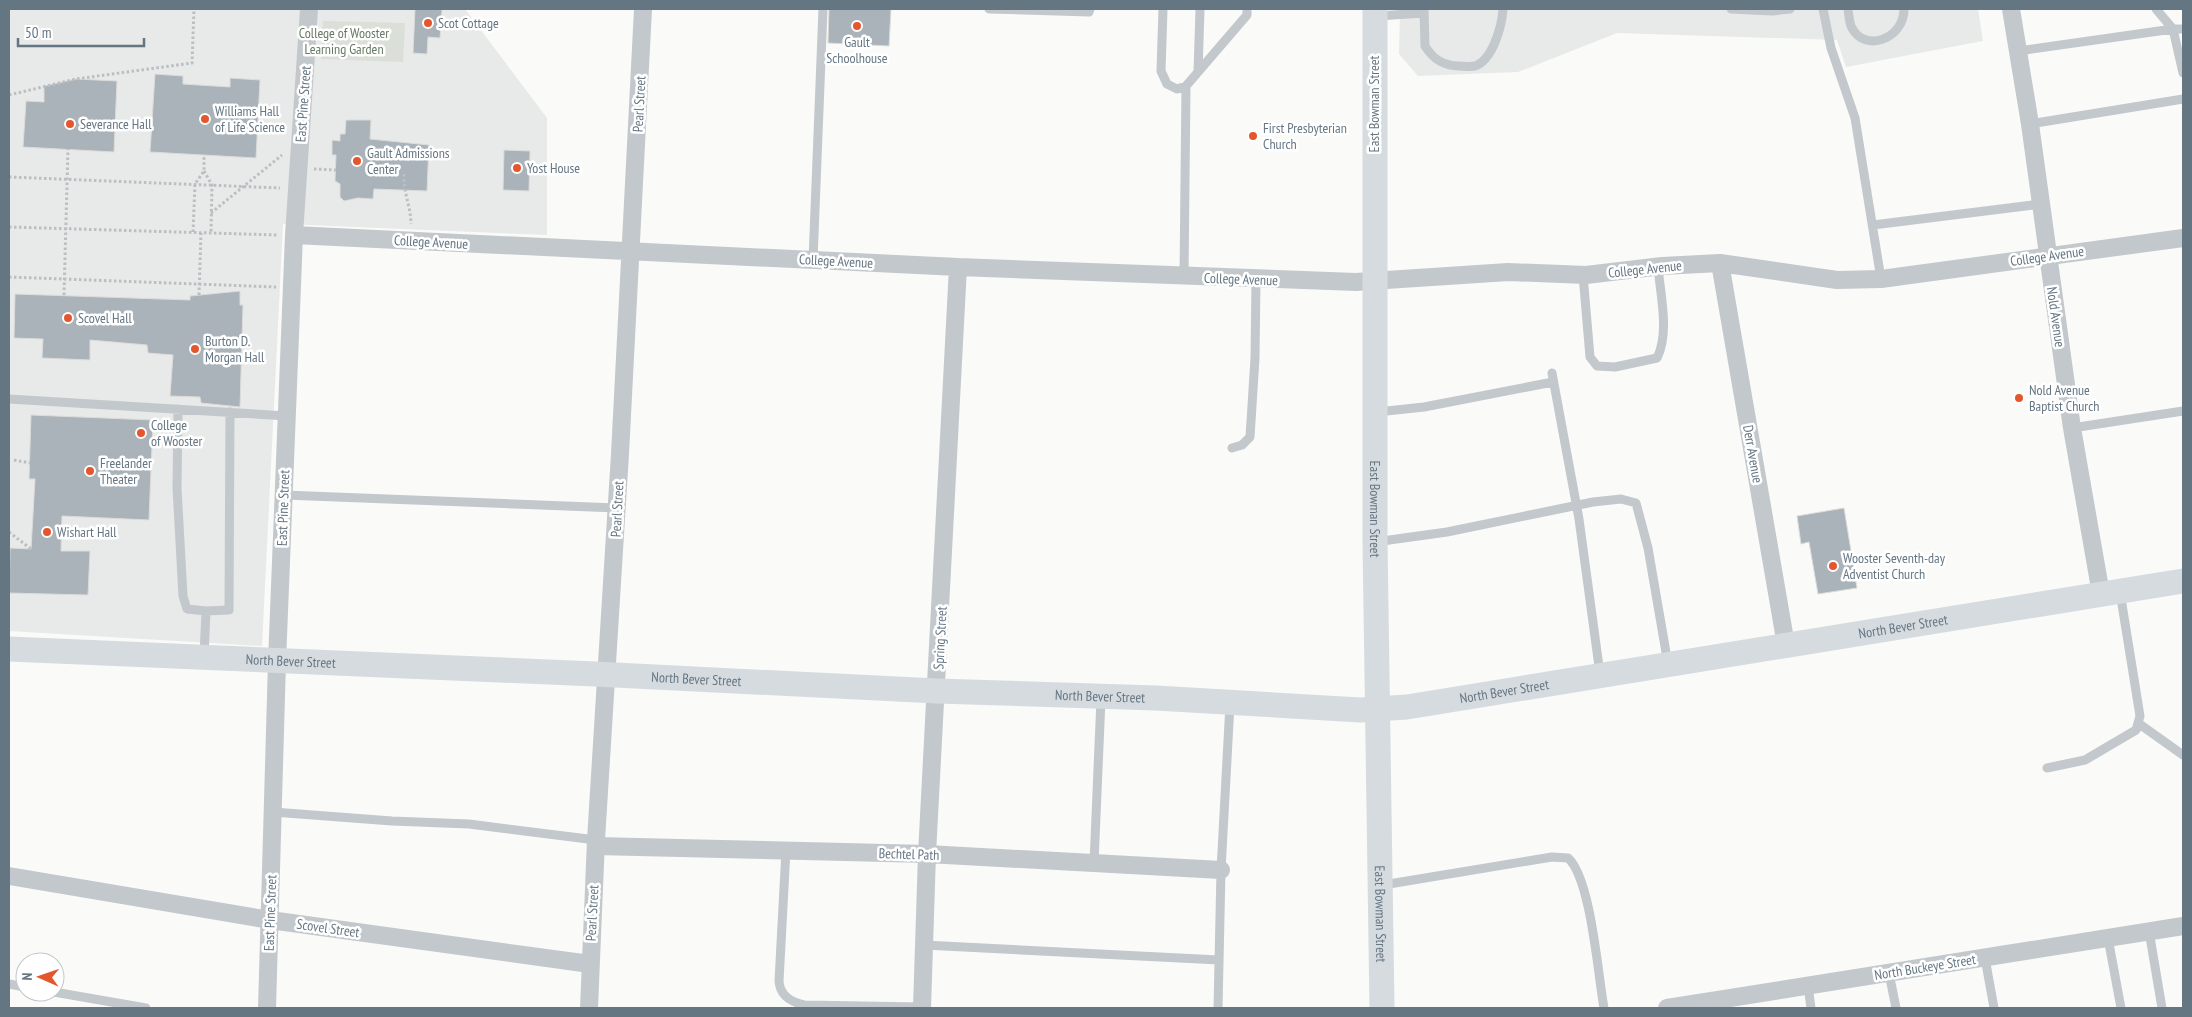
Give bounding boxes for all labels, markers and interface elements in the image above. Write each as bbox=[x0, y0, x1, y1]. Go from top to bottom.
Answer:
place label: Scot Cottage bbox=[438, 14, 499, 32]
scale bar bbox=[18, 15, 144, 47]
marker: Scot Cottage bbox=[422, 17, 434, 29]
marker: Gault Schoolhouse bbox=[851, 20, 863, 32]
text: 50 m bbox=[25, 23, 51, 42]
park label: College of Wooster Learning Garden bbox=[299, 24, 389, 58]
place label: Gault Schoolhouse bbox=[826, 33, 888, 67]
street label: East Bowman Street bbox=[1365, 55, 1383, 152]
street label: East Pine Street bbox=[291, 65, 315, 143]
street label: Pearl Street bbox=[629, 75, 649, 133]
place label: Williams Hall of Life Science bbox=[215, 102, 285, 136]
marker: Williams Hall of Life Science bbox=[199, 113, 211, 125]
place label: Severance Hall bbox=[80, 115, 152, 133]
marker: Severance Hall bbox=[64, 118, 76, 130]
place label: First Presbyterian Church bbox=[1263, 119, 1347, 153]
marker: First Presbyterian Church bbox=[1247, 130, 1259, 142]
place label: Gault Admissions Center bbox=[367, 144, 450, 178]
marker: Gault Admissions Center bbox=[351, 155, 363, 167]
place label: Yost House bbox=[527, 159, 580, 177]
marker: Yost House bbox=[511, 162, 523, 174]
street label: College Avenue bbox=[394, 231, 469, 253]
street label: College Avenue bbox=[2009, 242, 2085, 270]
street label: College Avenue bbox=[799, 250, 874, 272]
street label: College Avenue bbox=[1607, 256, 1683, 282]
street label: College Avenue bbox=[1204, 269, 1279, 289]
street label: Nold Avenue bbox=[2043, 286, 2069, 349]
place label: Scovel Hall bbox=[78, 309, 132, 327]
marker: Scovel Hall bbox=[62, 312, 74, 324]
place label: Burton D. Morgan Hall bbox=[205, 332, 265, 366]
marker: Burton D. Morgan Hall bbox=[189, 343, 201, 355]
place label: Nold Avenue Baptist Church bbox=[2029, 381, 2099, 415]
marker: Nold Avenue Baptist Church bbox=[2013, 392, 2025, 404]
place label: College of Wooster bbox=[151, 416, 203, 450]
street label: Derr Avenue bbox=[1739, 423, 1767, 485]
marker: College of Wooster bbox=[135, 427, 147, 439]
place label: Freelander Theater bbox=[100, 454, 152, 488]
street label: East Bowman Street bbox=[1366, 461, 1384, 558]
marker: Freelander Theater bbox=[84, 465, 96, 477]
street label: East Pine Street bbox=[273, 469, 293, 546]
street label: Pearl Street bbox=[607, 480, 627, 538]
place label: Wishart Hall bbox=[57, 523, 117, 541]
marker: Wishart Hall bbox=[41, 526, 53, 538]
place label: Wooster Seventh-day Adventist Church bbox=[1843, 549, 1946, 583]
marker: Wooster Seventh-day Adventist Church bbox=[1827, 560, 1839, 572]
street label: Spring Street bbox=[929, 606, 951, 670]
street label: North Bever Street bbox=[1857, 610, 1949, 643]
street label: North Bever Street bbox=[245, 650, 336, 672]
street label: North Bever Street bbox=[651, 668, 742, 690]
street label: North Bever Street bbox=[1458, 675, 1550, 707]
street label: North Bever Street bbox=[1055, 686, 1145, 707]
street label: Bechtel Path bbox=[878, 844, 940, 864]
street label: East Bowman Street bbox=[1371, 865, 1390, 963]
street label: East Pine Street bbox=[260, 874, 280, 951]
street label: Pearl Street bbox=[582, 884, 602, 942]
street label: Scovel Street bbox=[296, 915, 361, 941]
street label: North Buckeye Street bbox=[1873, 950, 1977, 984]
north arrow bbox=[15, 952, 65, 1002]
text: N bbox=[18, 972, 36, 981]

